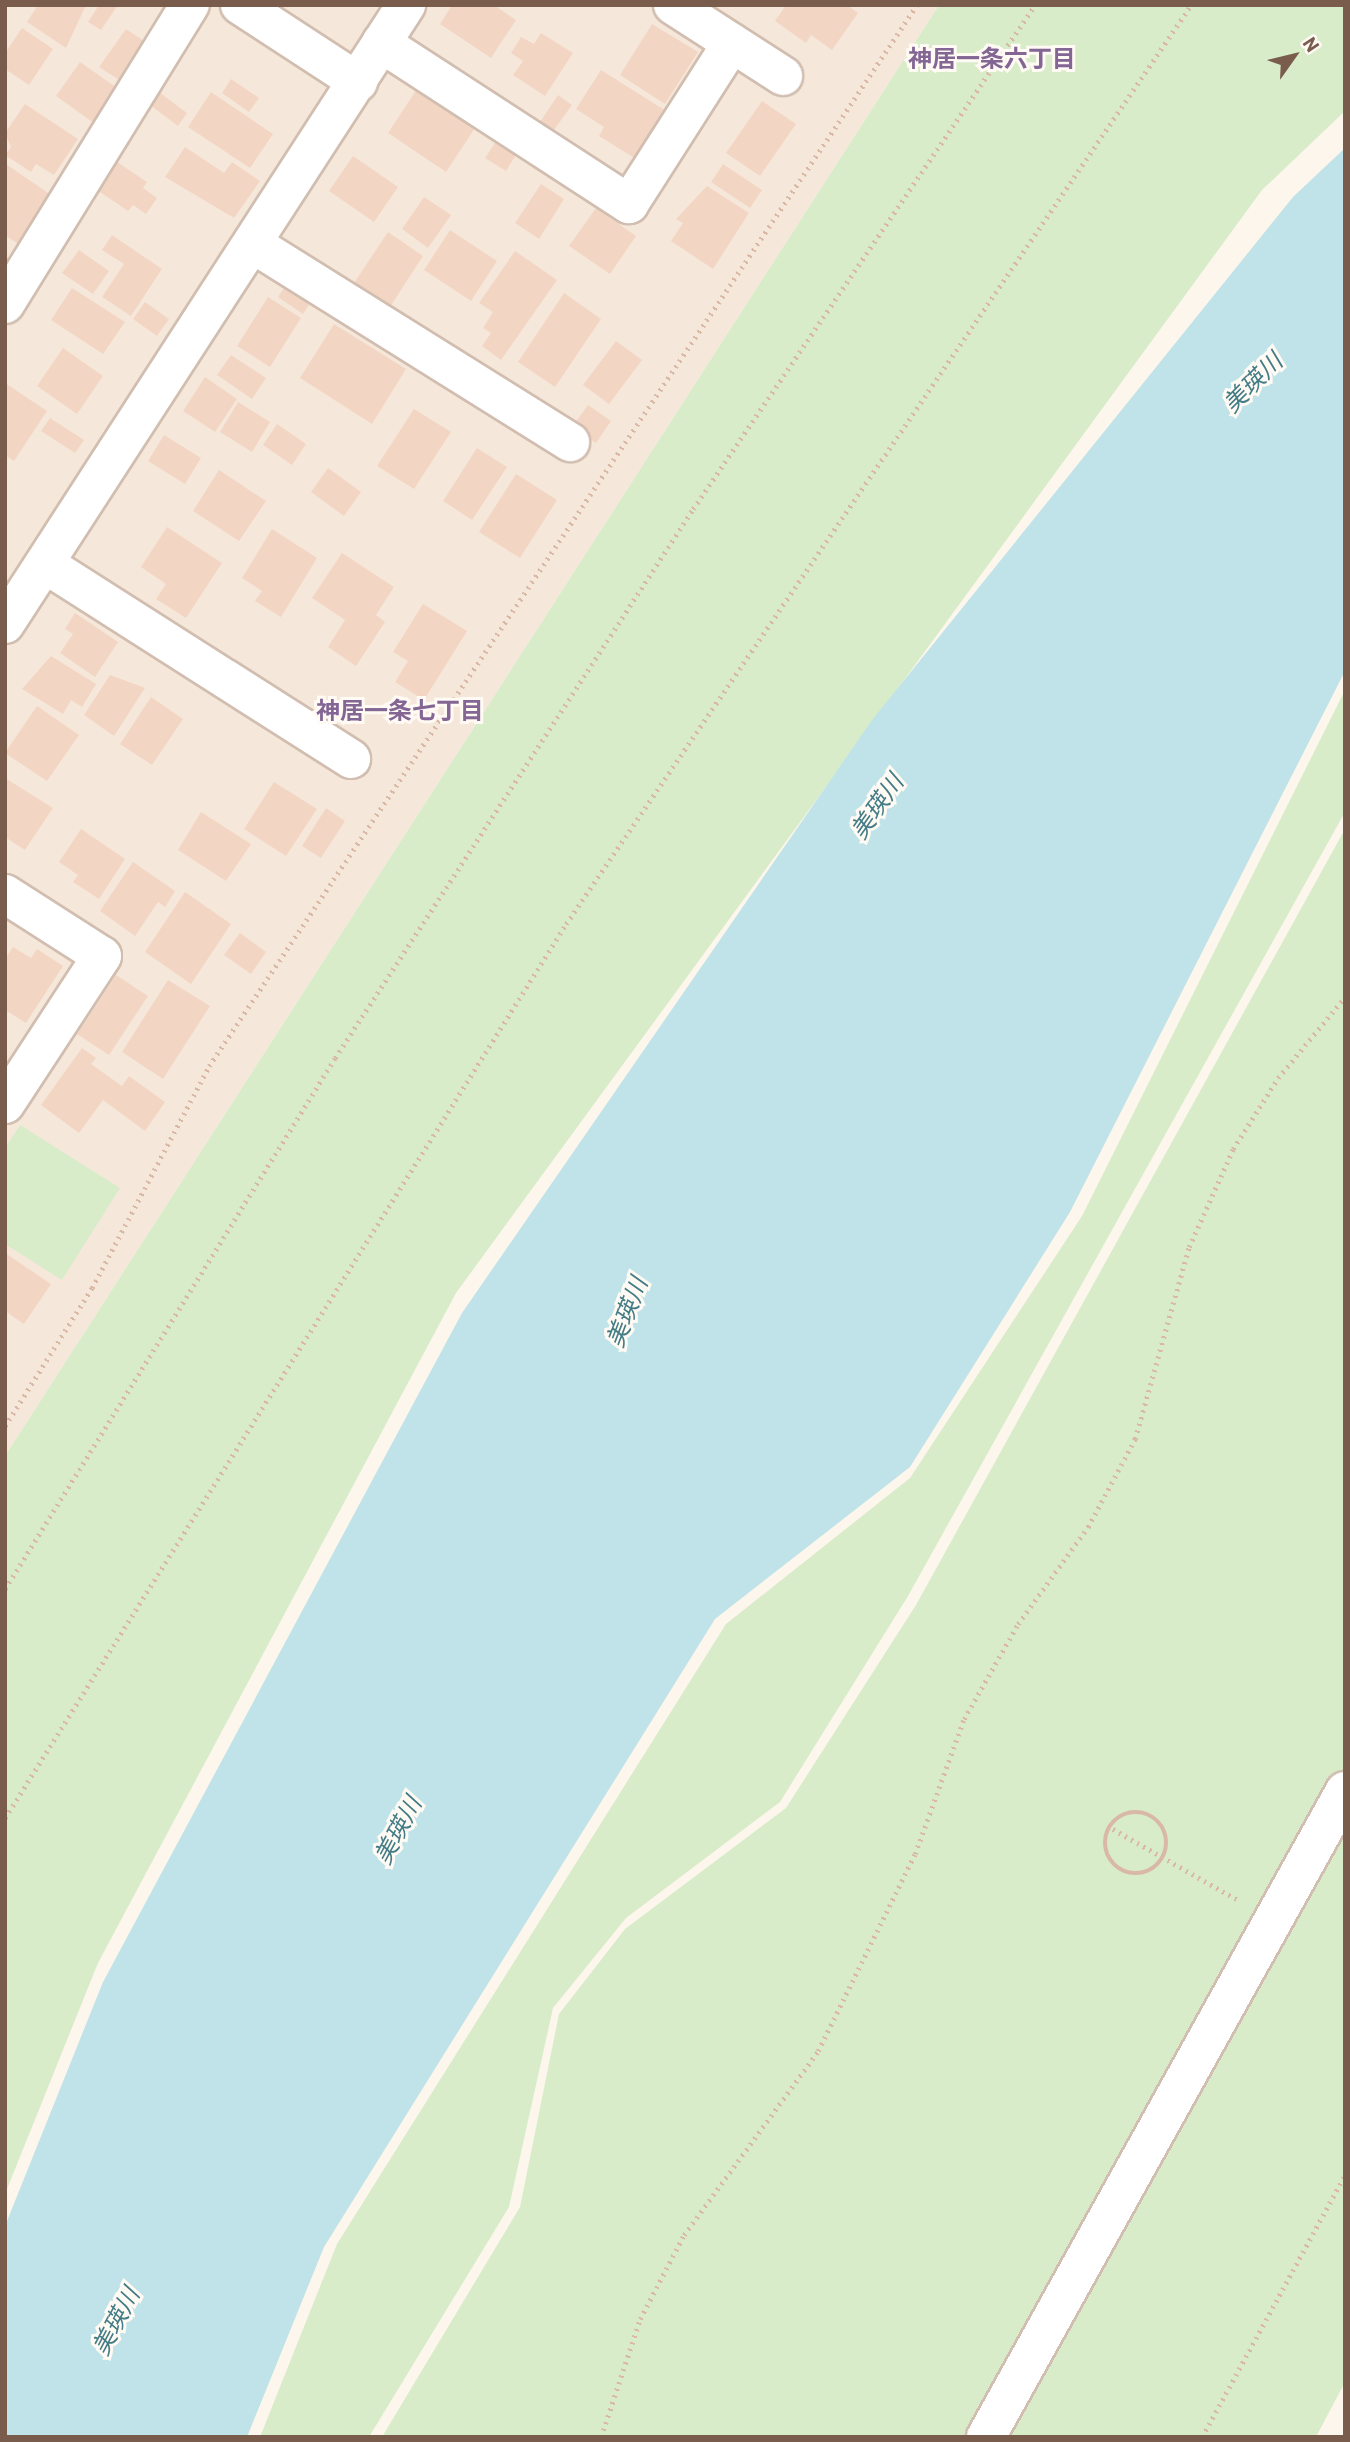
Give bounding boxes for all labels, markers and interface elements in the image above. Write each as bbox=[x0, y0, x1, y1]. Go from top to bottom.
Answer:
north arrow bbox=[1259, 21, 1329, 91]
text: N bbox=[1299, 32, 1325, 56]
district label: 神居一条六丁目 bbox=[908, 44, 1076, 72]
water label: 美瑛川 bbox=[1216, 346, 1288, 418]
district label: 神居一条七丁目 bbox=[316, 696, 484, 724]
water label: 美瑛川 bbox=[844, 768, 908, 844]
water label: 美瑛川 bbox=[600, 1273, 652, 1351]
water label: 美瑛川 bbox=[367, 1791, 427, 1869]
water label: 美瑛川 bbox=[85, 2282, 145, 2360]

